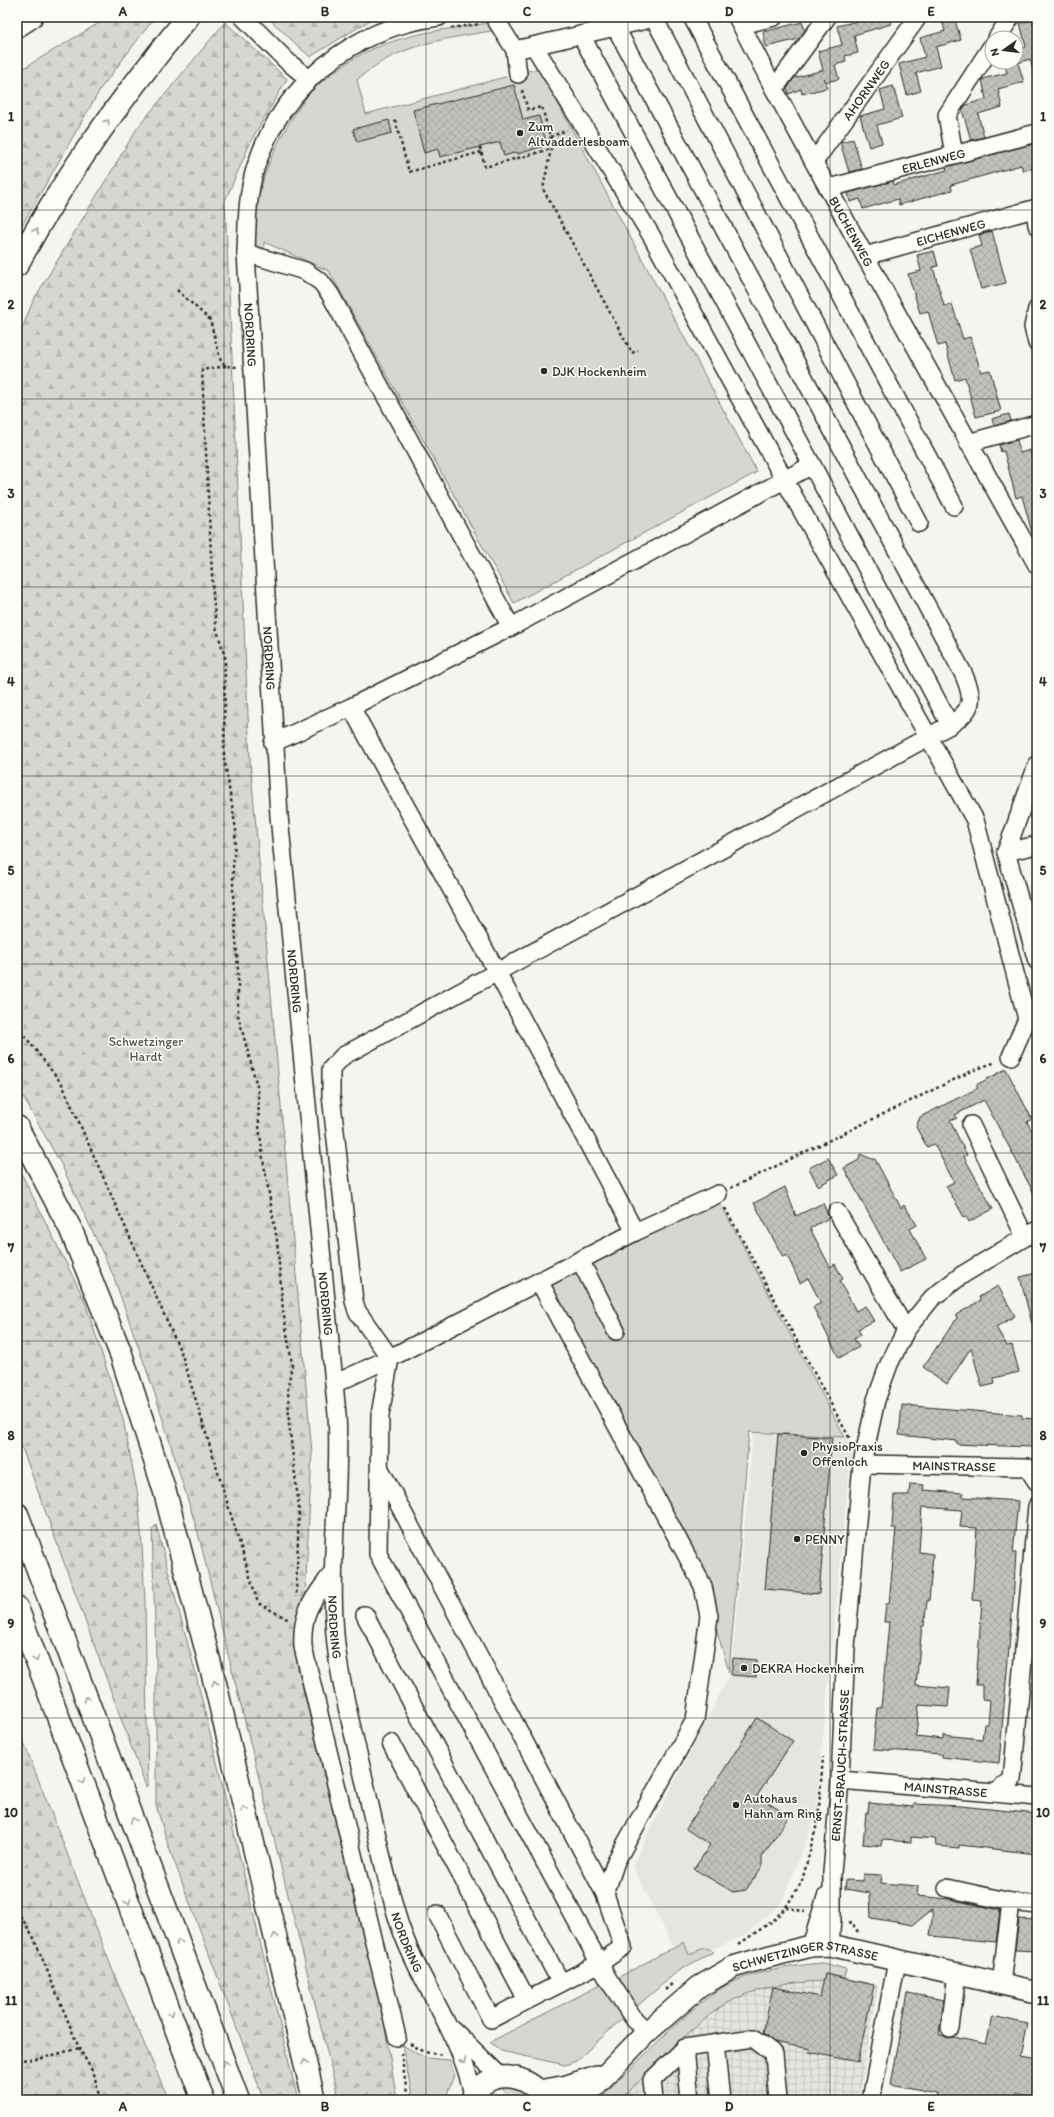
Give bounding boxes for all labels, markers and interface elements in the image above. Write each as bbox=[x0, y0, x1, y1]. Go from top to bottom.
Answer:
text: A bbox=[118, 4, 128, 19]
text: B bbox=[321, 4, 330, 19]
text: C bbox=[523, 4, 532, 19]
text: D bbox=[725, 4, 734, 19]
text: E bbox=[927, 4, 935, 19]
north arrow bbox=[984, 30, 1024, 70]
text: N bbox=[988, 47, 1002, 57]
street label: AHORNWEG bbox=[839, 56, 893, 123]
text: 1 bbox=[8, 109, 14, 124]
text: 1 bbox=[1040, 109, 1046, 124]
one-way arrow bbox=[102, 119, 109, 126]
place label: Zum Altvadderlesboam bbox=[528, 119, 630, 149]
marker: Zum Altvadderlesboam bbox=[515, 128, 525, 138]
street label: ERLENWEG bbox=[900, 145, 967, 176]
street label: BUCHENWEG bbox=[826, 194, 877, 269]
street label: EICHENWEG bbox=[914, 215, 987, 249]
one-way arrow bbox=[31, 228, 38, 235]
text: 2 bbox=[8, 297, 15, 312]
text: 2 bbox=[1040, 297, 1047, 312]
street label: NORDRING bbox=[241, 302, 260, 367]
place label: DJK Hockenheim bbox=[552, 364, 647, 379]
marker: DJK Hockenheim bbox=[539, 366, 549, 376]
text: 3 bbox=[7, 486, 15, 501]
text: 3 bbox=[1039, 486, 1047, 501]
street label: NORDRING bbox=[260, 626, 279, 691]
text: 4 bbox=[7, 674, 15, 689]
text: 4 bbox=[1039, 674, 1047, 689]
text: 5 bbox=[8, 863, 15, 878]
text: 5 bbox=[1040, 863, 1047, 878]
street label: NORDRING bbox=[284, 949, 306, 1014]
park label: Schwetzinger Hardt bbox=[109, 1034, 183, 1064]
text: 6 bbox=[8, 1051, 15, 1066]
text: 6 bbox=[1040, 1051, 1047, 1066]
text: 7 bbox=[7, 1240, 15, 1255]
text: 7 bbox=[1039, 1240, 1047, 1255]
street label: NORDRING bbox=[316, 1271, 337, 1336]
text: 8 bbox=[7, 1428, 15, 1443]
text: 8 bbox=[1039, 1428, 1047, 1443]
place label: PhysioPraxis Offenloch bbox=[812, 1439, 883, 1469]
marker: PhysioPraxis Offenloch bbox=[799, 1448, 809, 1458]
street label: MAINSTRASSE bbox=[912, 1457, 996, 1474]
place label: PENNY bbox=[805, 1532, 845, 1547]
marker: PENNY bbox=[792, 1534, 802, 1544]
street label: NORDRING bbox=[326, 1595, 345, 1660]
text: 9 bbox=[8, 1616, 15, 1631]
text: 9 bbox=[1040, 1616, 1047, 1631]
one-way arrow bbox=[32, 1655, 40, 1662]
place label: DEKRA Hockenheim bbox=[752, 1661, 865, 1676]
marker: DEKRA Hockenheim bbox=[739, 1663, 749, 1673]
one-way arrow bbox=[212, 1679, 220, 1686]
street label: ERNST-BRAUCH-STRASSE bbox=[827, 1689, 852, 1842]
one-way arrow bbox=[83, 1695, 91, 1702]
one-way arrow bbox=[78, 1777, 86, 1784]
street label: MAINSTRASSE bbox=[903, 1778, 988, 1800]
place label: Autohaus Hahn am Ring bbox=[744, 1791, 822, 1821]
marker: Autohaus Hahn am Ring bbox=[731, 1800, 741, 1810]
text: 10 bbox=[4, 1805, 18, 1820]
text: 10 bbox=[1036, 1805, 1050, 1820]
one-way arrow bbox=[241, 1806, 249, 1812]
one-way arrow bbox=[129, 1817, 137, 1824]
one-way arrow bbox=[123, 1899, 131, 1906]
street label: NORDRING bbox=[389, 1910, 426, 1975]
one-way arrow bbox=[271, 1932, 279, 1939]
street label: SCHWETZINGER STRASSE bbox=[730, 1937, 880, 1974]
one-way arrow bbox=[175, 1938, 183, 1945]
text: 11 bbox=[5, 1993, 17, 2008]
text: 11 bbox=[1037, 1993, 1049, 2008]
one-way arrow bbox=[166, 2011, 174, 2018]
one-way arrow bbox=[458, 2056, 466, 2064]
one-way arrow bbox=[302, 2059, 310, 2065]
one-way arrow bbox=[221, 2060, 229, 2067]
text: A bbox=[118, 2099, 128, 2114]
text: B bbox=[321, 2099, 330, 2114]
text: C bbox=[523, 2099, 532, 2114]
text: D bbox=[725, 2099, 734, 2114]
text: E bbox=[927, 2099, 935, 2114]

